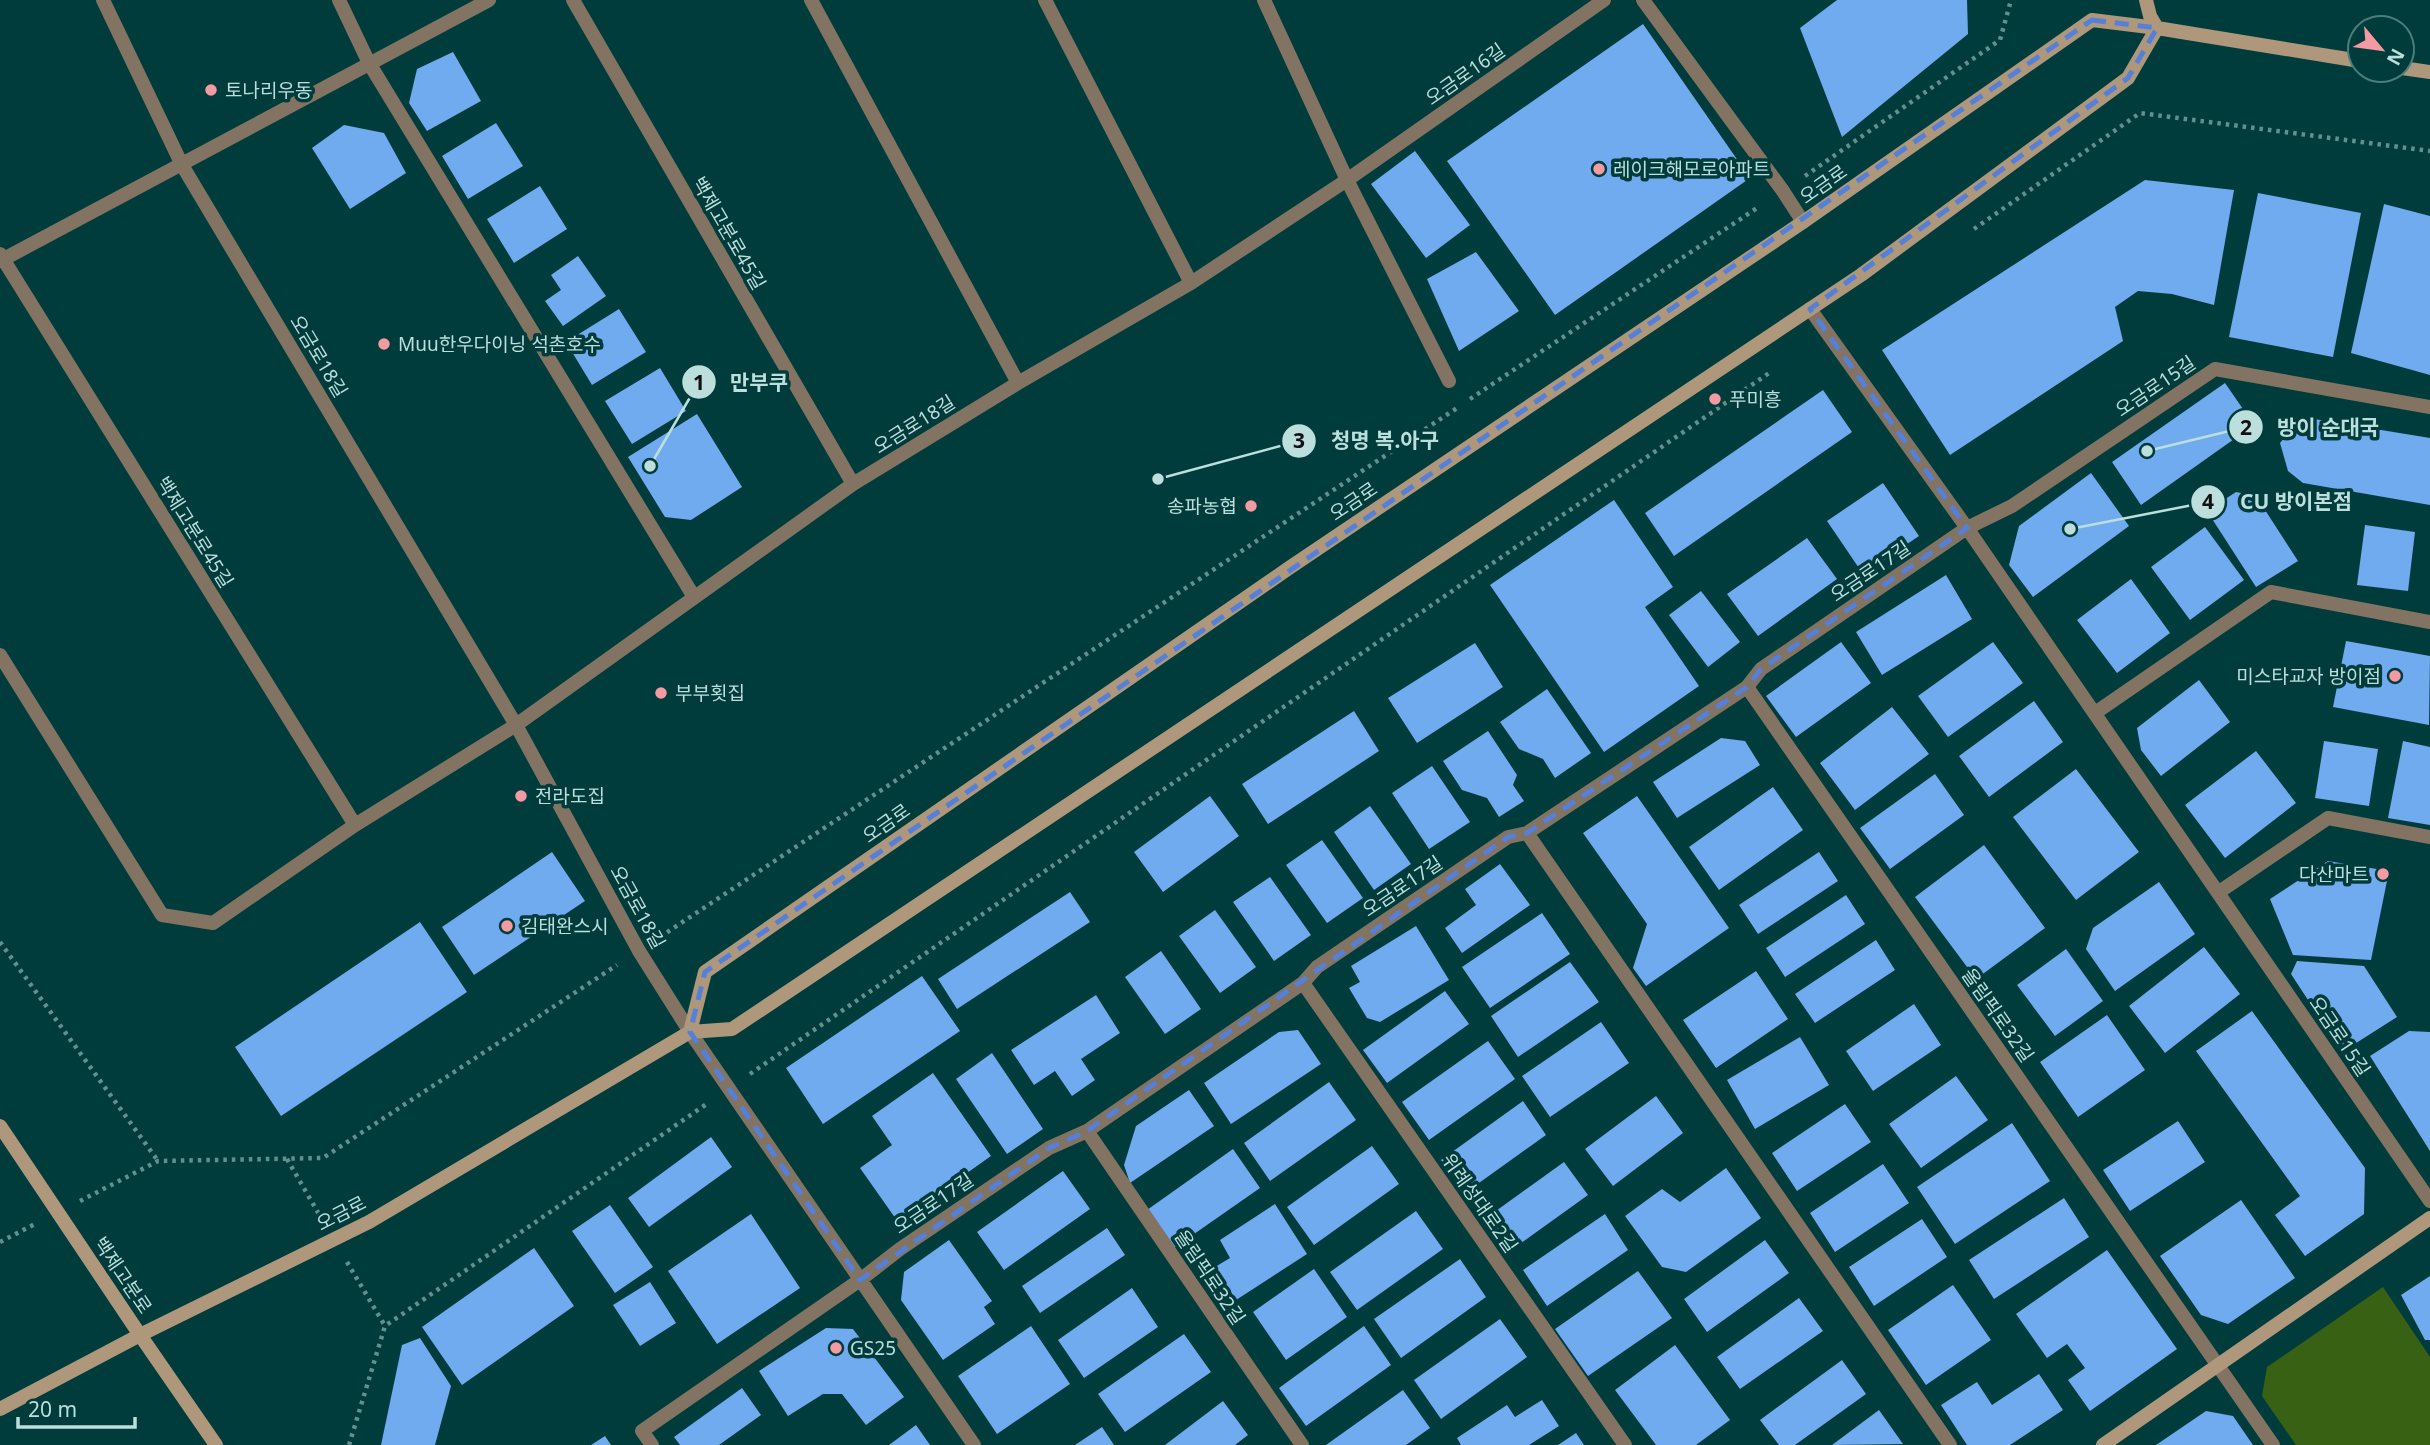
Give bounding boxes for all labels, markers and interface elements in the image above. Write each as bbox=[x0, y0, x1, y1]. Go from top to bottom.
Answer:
north arrow bbox=[2346, 14, 2416, 84]
street label: 오금로16길 bbox=[1420, 37, 1510, 111]
text: N bbox=[2381, 44, 2411, 70]
place label: 토나리우동 bbox=[225, 77, 312, 103]
marker: 토나리우동 bbox=[203, 82, 219, 98]
place label: 레이크해모로아파트 bbox=[1613, 156, 1770, 182]
street label: 오금로 bbox=[1794, 158, 1852, 210]
marker: 레이크해모로아파트 bbox=[1591, 161, 1607, 177]
street label: 백제고분로45길 bbox=[686, 172, 772, 294]
street label: 오금로18길 bbox=[284, 310, 354, 402]
place label: Muu한우다이닝 석촌호수 bbox=[398, 331, 601, 357]
marker: Muu한우다이닝 석촌호수 bbox=[376, 336, 392, 352]
street label: 오금로15길 bbox=[2110, 350, 2200, 422]
callout: 만부쿠 bbox=[681, 361, 802, 403]
text: 1 bbox=[693, 368, 705, 396]
text: 만부쿠 bbox=[730, 368, 788, 396]
place label: 푸미흥 bbox=[1729, 386, 1781, 412]
street label: 오금로18길 bbox=[868, 389, 960, 459]
marker: 푸미흥 bbox=[1707, 391, 1723, 407]
callout: 방이 순대국 bbox=[2228, 406, 2393, 448]
text: 2 bbox=[2240, 413, 2252, 441]
text: 방이 순대국 bbox=[2277, 413, 2379, 441]
callout: 청명 복.아구 bbox=[1282, 420, 1453, 462]
text: 3 bbox=[1293, 426, 1305, 454]
text: 청명 복.아구 bbox=[1331, 426, 1439, 454]
street label: 백제고분로45길 bbox=[150, 471, 240, 593]
street label: 오금로 bbox=[1324, 476, 1382, 526]
callout: CU 방이본점 bbox=[2191, 481, 2366, 523]
text: 4 bbox=[2202, 487, 2214, 515]
text: CU 방이본점 bbox=[2240, 487, 2352, 515]
place label: 송파농협 bbox=[1167, 493, 1237, 519]
marker: 송파농협 bbox=[1243, 498, 1259, 514]
street label: 오금로17길 bbox=[1825, 535, 1915, 607]
place label: 미스타교자 방이점 bbox=[2236, 663, 2381, 689]
marker: 미스타교자 방이점 bbox=[2387, 668, 2403, 684]
place label: 부부횟집 bbox=[675, 680, 745, 706]
marker: 부부횟집 bbox=[653, 685, 669, 701]
place label: 전라도집 bbox=[535, 783, 605, 809]
marker: 전라도집 bbox=[513, 788, 529, 804]
street label: 오금로 bbox=[857, 797, 915, 849]
street label: 오금로17길 bbox=[1357, 850, 1447, 922]
street label: 오금로18길 bbox=[604, 861, 672, 953]
place label: 다산마트 bbox=[2299, 861, 2369, 887]
marker: 다산마트 bbox=[2375, 866, 2391, 882]
place label: 김태완스시 bbox=[521, 913, 608, 939]
marker: 김태완스시 bbox=[499, 918, 515, 934]
street label: 올림픽로32길 bbox=[1956, 963, 2040, 1067]
street label: 오금로15길 bbox=[2304, 991, 2376, 1081]
street label: 위례성대로2길 bbox=[1436, 1148, 1524, 1258]
street label: 오금로17길 bbox=[888, 1167, 978, 1239]
street label: 오금로 bbox=[312, 1190, 370, 1236]
street label: 올림픽로32길 bbox=[1169, 1224, 1251, 1330]
street label: 백제고분로 bbox=[88, 1231, 158, 1319]
place label: GS25 bbox=[850, 1335, 896, 1361]
marker: GS25 bbox=[828, 1340, 844, 1356]
scale bar bbox=[18, 1386, 135, 1430]
text: 20 m bbox=[28, 1395, 77, 1423]

